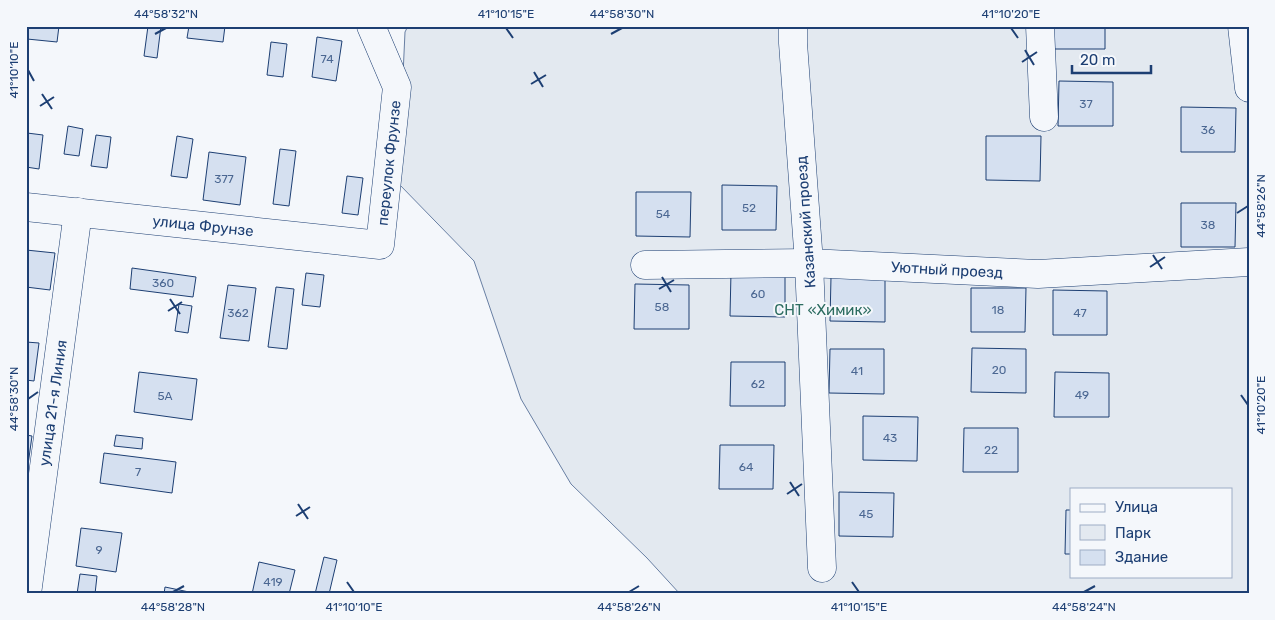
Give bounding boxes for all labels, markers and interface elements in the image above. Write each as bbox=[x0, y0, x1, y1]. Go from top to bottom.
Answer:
text: 44°58'32"N bbox=[134, 7, 198, 21]
text: 41°10'15"E bbox=[478, 7, 534, 21]
text: 44°58'30"N bbox=[590, 7, 654, 21]
text: 41°10'20"E bbox=[982, 7, 1040, 21]
text: 41°10'10"E bbox=[7, 42, 21, 98]
scale bar bbox=[1072, 42, 1151, 74]
text: 20 m bbox=[1080, 51, 1115, 69]
house number: 74 bbox=[320, 52, 334, 66]
house number: 37 bbox=[1079, 97, 1093, 111]
street label: переулок Фрунзе bbox=[373, 99, 405, 227]
house number: 36 bbox=[1201, 123, 1215, 137]
street label: Казанский проезд bbox=[792, 155, 820, 289]
house number: 377 bbox=[214, 172, 234, 186]
text: 44°58'26"N bbox=[1254, 174, 1268, 238]
house number: 52 bbox=[742, 201, 756, 215]
house number: 54 bbox=[656, 207, 671, 221]
street label: улица Фрунзе bbox=[151, 212, 255, 240]
house number: 38 bbox=[1201, 218, 1215, 232]
street label: Уютный проезд bbox=[891, 258, 1003, 282]
house number: 360 bbox=[152, 276, 174, 290]
house number: 60 bbox=[751, 287, 765, 301]
house number: 58 bbox=[655, 300, 669, 314]
park label: СНТ «Химик» bbox=[774, 301, 872, 319]
house number: 18 bbox=[992, 303, 1004, 317]
house number: 362 bbox=[227, 306, 249, 320]
house number: 47 bbox=[1073, 306, 1087, 320]
street label: улица 21-я Линия bbox=[35, 339, 71, 467]
house number: 20 bbox=[992, 363, 1006, 377]
house number: 41 bbox=[851, 364, 863, 378]
text: 44°58'30"N bbox=[7, 367, 21, 431]
text: 41°10'20"E bbox=[1254, 376, 1268, 434]
house number: 62 bbox=[751, 377, 765, 391]
house number: 49 bbox=[1075, 388, 1089, 402]
house number: 5А bbox=[157, 389, 173, 403]
house number: 43 bbox=[883, 431, 897, 445]
house number: 22 bbox=[984, 443, 998, 457]
house number: 64 bbox=[739, 460, 754, 474]
house number: 7 bbox=[135, 465, 141, 479]
legend bbox=[1070, 488, 1232, 578]
text: Улица bbox=[1115, 498, 1158, 516]
house number: 45 bbox=[859, 507, 873, 521]
text: Парк bbox=[1115, 524, 1151, 542]
house number: 9 bbox=[95, 543, 103, 557]
text: Здание bbox=[1115, 548, 1168, 566]
house number: 419 bbox=[263, 575, 283, 589]
text: 44°58'28"N bbox=[141, 600, 205, 614]
text: 41°10'10"E bbox=[326, 600, 382, 614]
text: 44°58'26"N bbox=[597, 600, 661, 614]
text: 41°10'15"E bbox=[831, 600, 887, 614]
text: 44°58'24"N bbox=[1052, 600, 1116, 614]

